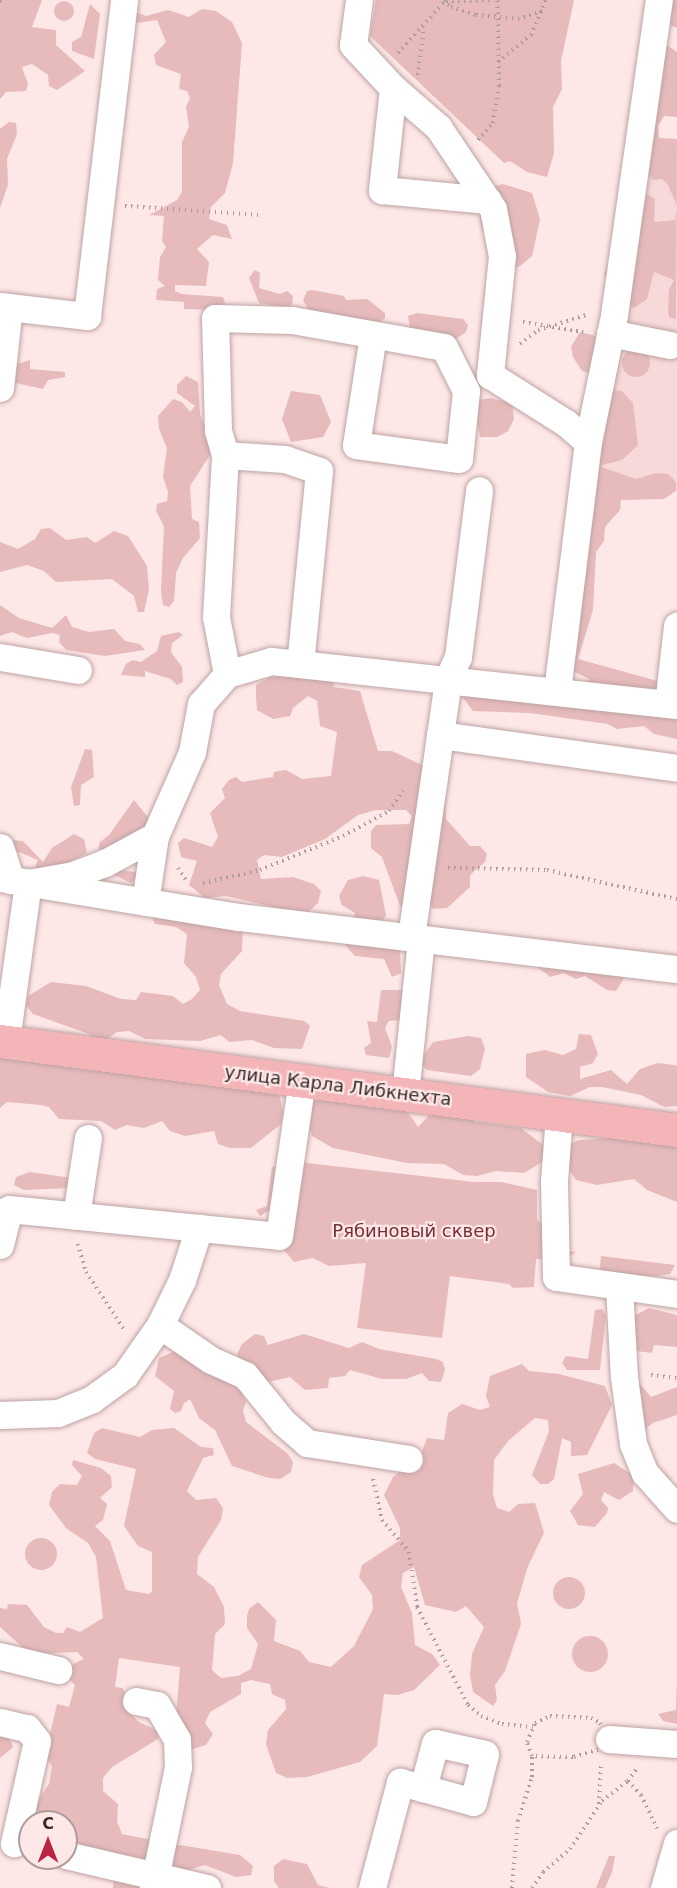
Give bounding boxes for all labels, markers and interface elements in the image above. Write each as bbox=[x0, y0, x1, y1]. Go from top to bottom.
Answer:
street label: улица Карла Либкнехта bbox=[223, 1061, 453, 1111]
park label: Рябиновый сквер bbox=[332, 1220, 496, 1242]
north arrow bbox=[18, 1810, 78, 1870]
text: С bbox=[42, 1814, 54, 1833]

